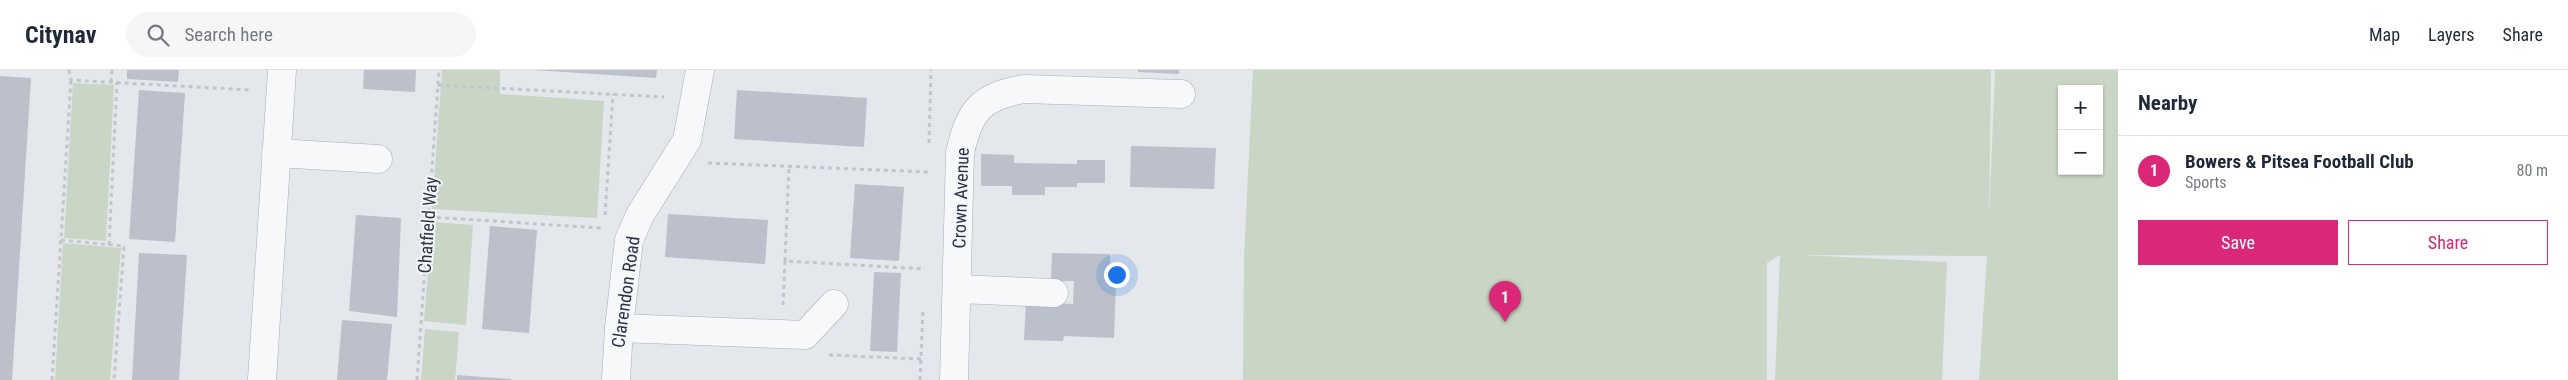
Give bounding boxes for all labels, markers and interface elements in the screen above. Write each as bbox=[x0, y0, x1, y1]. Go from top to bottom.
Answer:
search box bbox=[126, 12, 476, 57]
text: Citynav bbox=[25, 21, 96, 49]
icon: search bbox=[144, 21, 172, 49]
text: Search here bbox=[184, 23, 273, 46]
text: Map bbox=[2369, 24, 2400, 45]
text: Layers bbox=[2428, 24, 2475, 45]
text: Share bbox=[2503, 24, 2543, 45]
map controls bbox=[2058, 85, 2103, 175]
button: + bbox=[2058, 85, 2103, 130]
text: Nearby bbox=[2138, 91, 2197, 115]
button: − bbox=[2058, 130, 2103, 175]
street label: Crown Avenue bbox=[948, 147, 973, 249]
text: Bowers & Pitsea Football Club bbox=[2185, 150, 2414, 173]
text: 1 bbox=[2150, 161, 2158, 180]
text: 80 m bbox=[2516, 161, 2548, 180]
text: Sports bbox=[2185, 173, 2227, 192]
street label: Chatfield Way bbox=[414, 176, 441, 274]
button: Save bbox=[2138, 220, 2338, 265]
button: Share bbox=[2348, 220, 2548, 265]
street label: Clarendon Road bbox=[607, 235, 644, 349]
your location bbox=[1104, 262, 1130, 288]
pin: 1 bbox=[1489, 281, 1521, 322]

